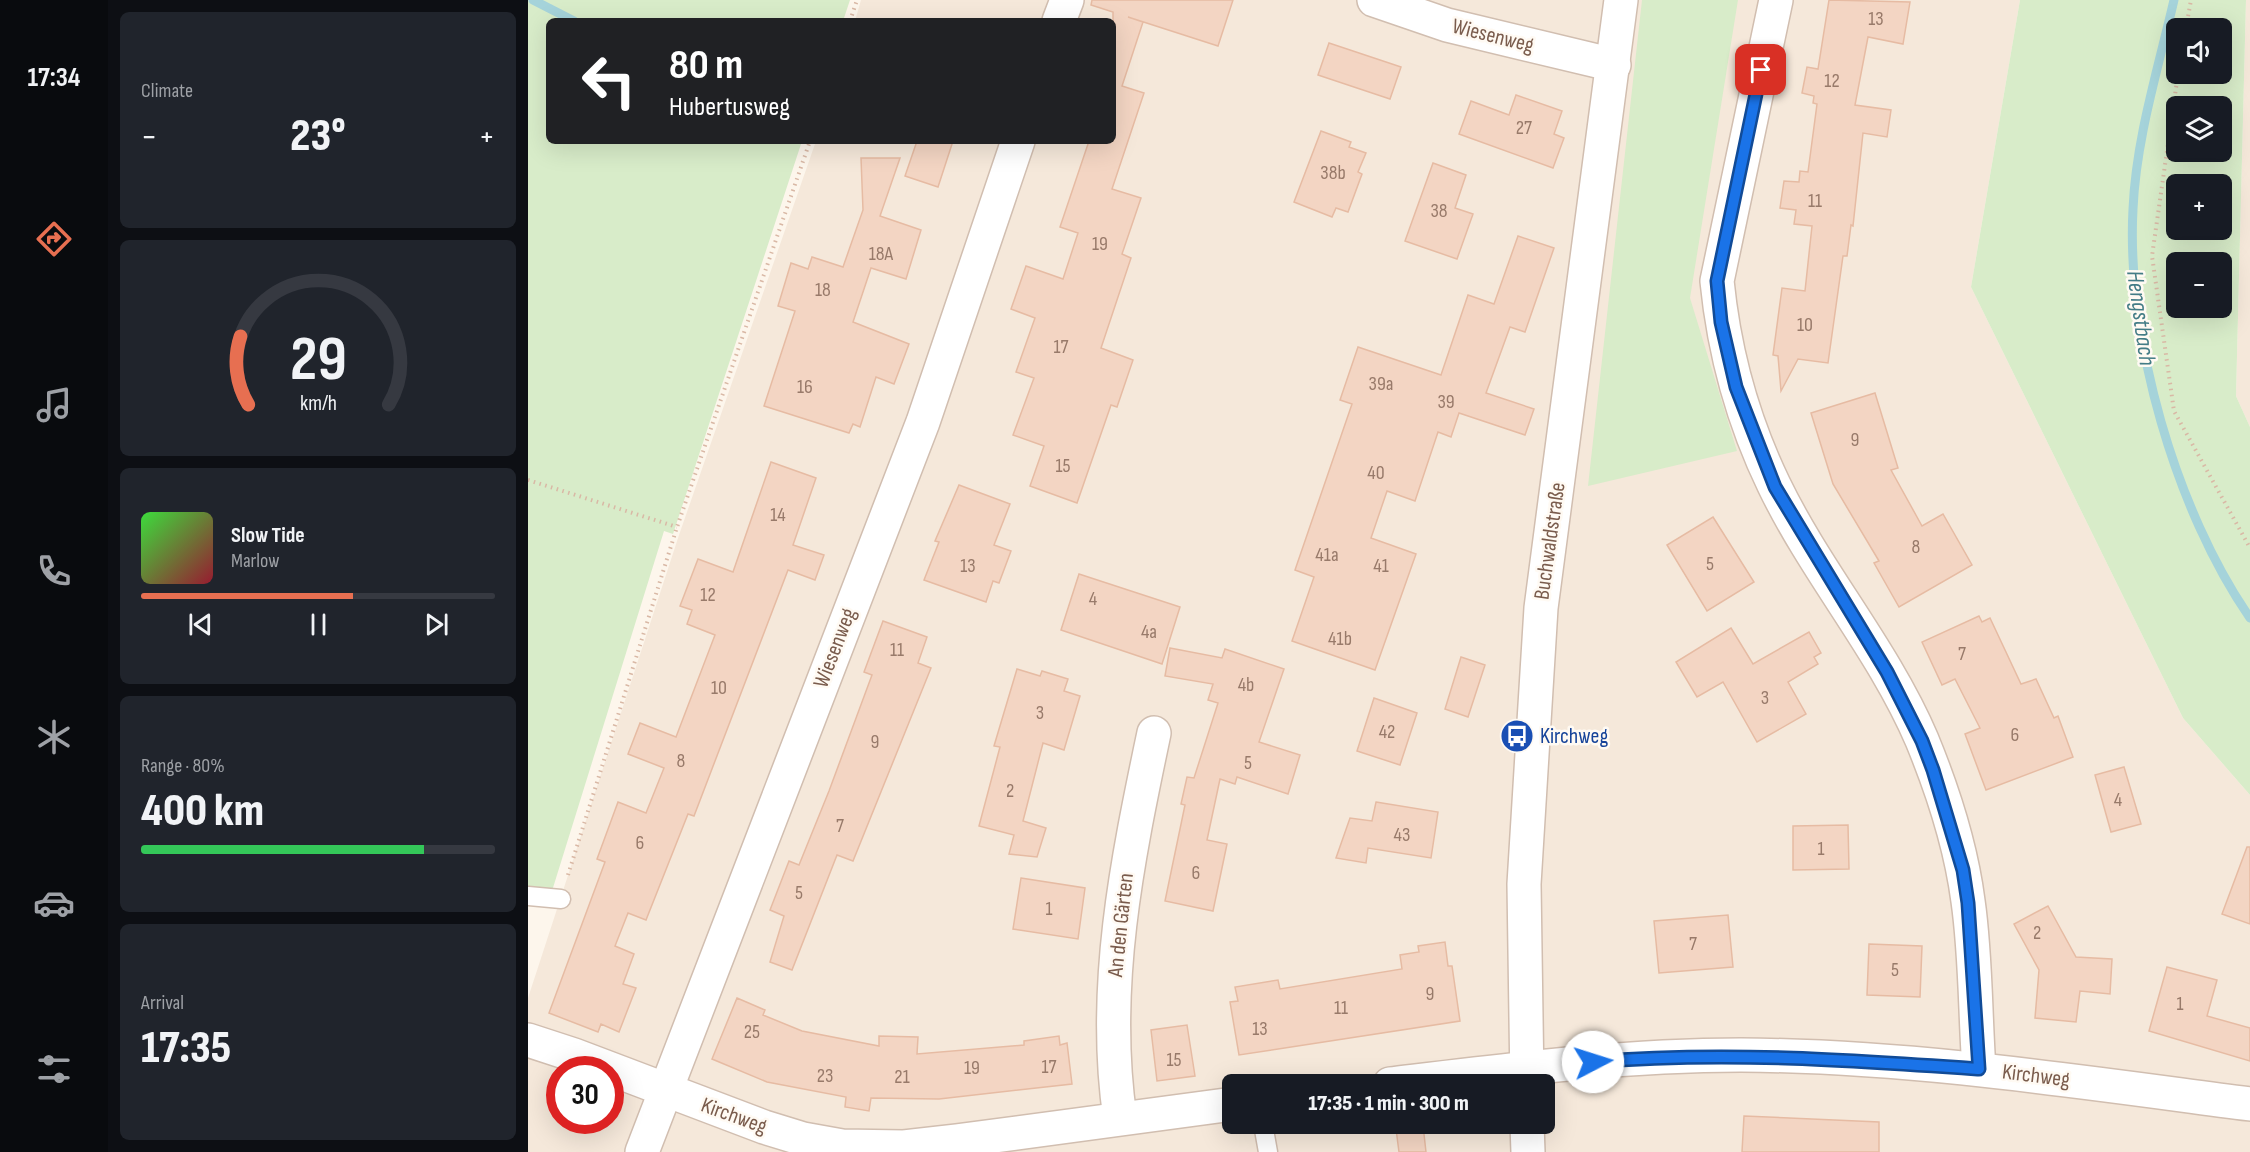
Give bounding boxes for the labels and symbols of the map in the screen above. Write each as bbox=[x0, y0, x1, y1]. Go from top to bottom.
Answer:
house number: 13 bbox=[1868, 7, 1884, 31]
street label: Wiesenweg bbox=[1449, 13, 1537, 59]
pin bbox=[1735, 44, 1786, 95]
house number: 12 bbox=[1824, 69, 1840, 93]
house number: 27 bbox=[1516, 116, 1532, 140]
house number: 38b bbox=[1320, 161, 1346, 185]
house number: 11 bbox=[1808, 189, 1822, 213]
house number: 38 bbox=[1430, 199, 1448, 223]
house number: 19 bbox=[1092, 232, 1108, 256]
house number: 18A bbox=[869, 242, 894, 266]
water label: Hengstbach bbox=[2120, 269, 2162, 367]
house number: 18 bbox=[815, 278, 831, 302]
house number: 10 bbox=[1797, 313, 1813, 337]
house number: 17 bbox=[1054, 335, 1068, 359]
house number: 39a bbox=[1369, 372, 1393, 396]
house number: 16 bbox=[797, 375, 813, 399]
house number: 39 bbox=[1437, 390, 1455, 414]
house number: 9 bbox=[1851, 428, 1859, 452]
house number: 15 bbox=[1055, 454, 1071, 478]
house number: 40 bbox=[1367, 461, 1385, 485]
street label: Buchwaldstraße bbox=[1528, 481, 1572, 601]
house number: 14 bbox=[770, 503, 786, 527]
house number: 8 bbox=[1912, 535, 1920, 559]
house number: 41a bbox=[1315, 543, 1339, 567]
house number: 5 bbox=[1706, 552, 1714, 576]
house number: 13 bbox=[960, 554, 976, 578]
house number: 41 bbox=[1373, 554, 1389, 578]
house number: 12 bbox=[700, 583, 716, 607]
house number: 4 bbox=[1089, 587, 1097, 611]
street label: Wiesenweg bbox=[807, 604, 863, 692]
house number: 4a bbox=[1141, 620, 1157, 644]
house number: 41b bbox=[1328, 627, 1352, 651]
house number: 11 bbox=[890, 638, 904, 662]
house number: 7 bbox=[1958, 642, 1966, 666]
house number: 4b bbox=[1238, 673, 1254, 697]
house number: 10 bbox=[711, 676, 727, 700]
house number: 3 bbox=[1761, 686, 1769, 710]
house number: 3 bbox=[1036, 701, 1044, 725]
bus stop icon: Kirchweg bbox=[1499, 718, 1535, 754]
house number: 42 bbox=[1379, 720, 1395, 744]
place label: Kirchweg bbox=[1540, 723, 1608, 750]
house number: 6 bbox=[2011, 723, 2019, 747]
house number: 9 bbox=[871, 730, 879, 754]
house number: 8 bbox=[677, 749, 685, 773]
house number: 5 bbox=[1244, 751, 1252, 775]
house number: 2 bbox=[1006, 779, 1014, 803]
house number: 4 bbox=[2114, 788, 2122, 812]
house number: 7 bbox=[836, 814, 844, 838]
house number: 43 bbox=[1394, 823, 1410, 847]
house number: 6 bbox=[636, 831, 644, 855]
house number: 1 bbox=[1818, 837, 1825, 861]
house number: 6 bbox=[1192, 861, 1200, 885]
street label: An den Gärten bbox=[1102, 872, 1140, 979]
house number: 5 bbox=[795, 881, 803, 905]
house number: 1 bbox=[1046, 897, 1053, 921]
house number: 2 bbox=[2033, 921, 2041, 945]
house number: 7 bbox=[1689, 932, 1697, 956]
house number: 5 bbox=[1891, 958, 1899, 982]
house number: 9 bbox=[1426, 982, 1434, 1006]
house number: 1 bbox=[2177, 992, 2184, 1016]
house number: 11 bbox=[1334, 996, 1348, 1020]
house number: 13 bbox=[1252, 1017, 1268, 1041]
house number: 25 bbox=[744, 1020, 760, 1044]
position arrow bbox=[1561, 1030, 1625, 1094]
house number: 15 bbox=[1166, 1048, 1182, 1072]
house number: 17 bbox=[1042, 1055, 1056, 1079]
speed limit sign: 30 bbox=[546, 1056, 624, 1134]
house number: 19 bbox=[964, 1056, 980, 1080]
street label: Kirchweg bbox=[2001, 1058, 2072, 1094]
house number: 23 bbox=[817, 1064, 833, 1088]
house number: 21 bbox=[894, 1065, 910, 1089]
street label: Kirchweg bbox=[697, 1092, 771, 1140]

